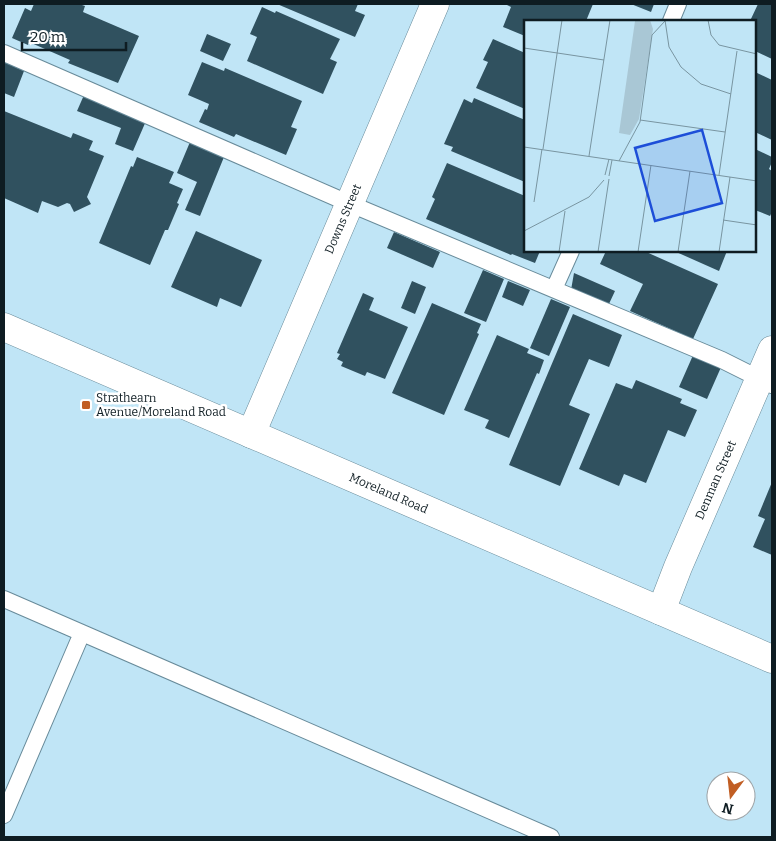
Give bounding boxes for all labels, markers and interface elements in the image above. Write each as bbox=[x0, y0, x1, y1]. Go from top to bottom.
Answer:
scale bar bbox=[22, 20, 126, 52]
inset map bbox=[524, 20, 756, 252]
text: 20 m bbox=[30, 28, 66, 46]
street label: Downs Street bbox=[322, 181, 364, 256]
place label: Strathearn Avenue/Moreland Road bbox=[96, 391, 226, 419]
marker: Strathearn Avenue/Moreland Road bbox=[80, 399, 92, 411]
street label: Denman Street bbox=[692, 438, 739, 522]
street label: Moreland Road bbox=[347, 470, 430, 516]
north arrow bbox=[706, 771, 756, 821]
text: N bbox=[720, 798, 735, 818]

